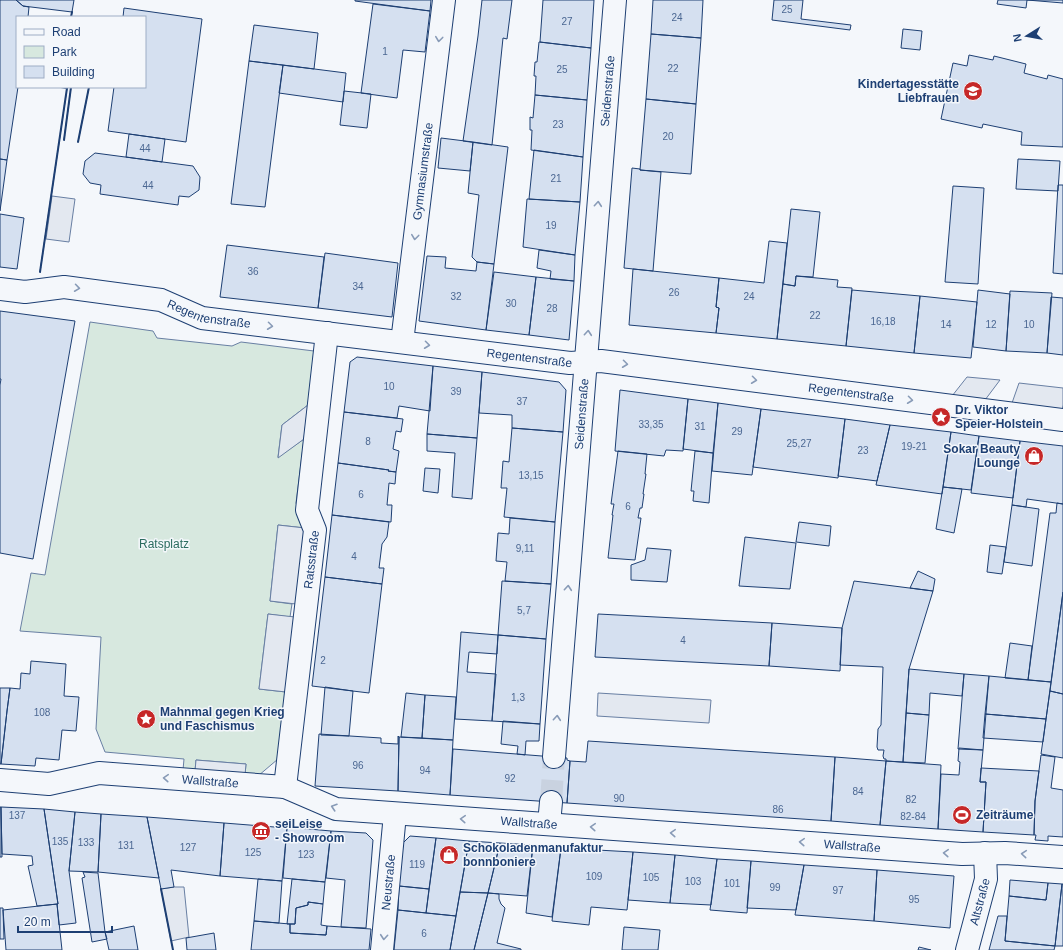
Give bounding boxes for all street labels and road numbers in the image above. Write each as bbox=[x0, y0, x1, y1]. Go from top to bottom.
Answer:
street label: Seidenstraße bbox=[598, 55, 618, 127]
street label: Gymnasiumstraße bbox=[410, 121, 436, 221]
street label: Regentenstraße bbox=[165, 297, 252, 331]
street label: Regentenstraße bbox=[486, 346, 573, 370]
street label: Seidenstraße bbox=[572, 378, 592, 450]
street label: Regentenstraße bbox=[807, 381, 895, 405]
street label: Ratsstraße bbox=[301, 529, 322, 590]
street label: Wallstraße bbox=[181, 772, 240, 791]
street label: Wallstraße bbox=[500, 814, 558, 832]
street label: Wallstraße bbox=[823, 837, 881, 855]
street label: Neustraße bbox=[379, 853, 398, 911]
street label: Altstraße bbox=[967, 876, 993, 927]

